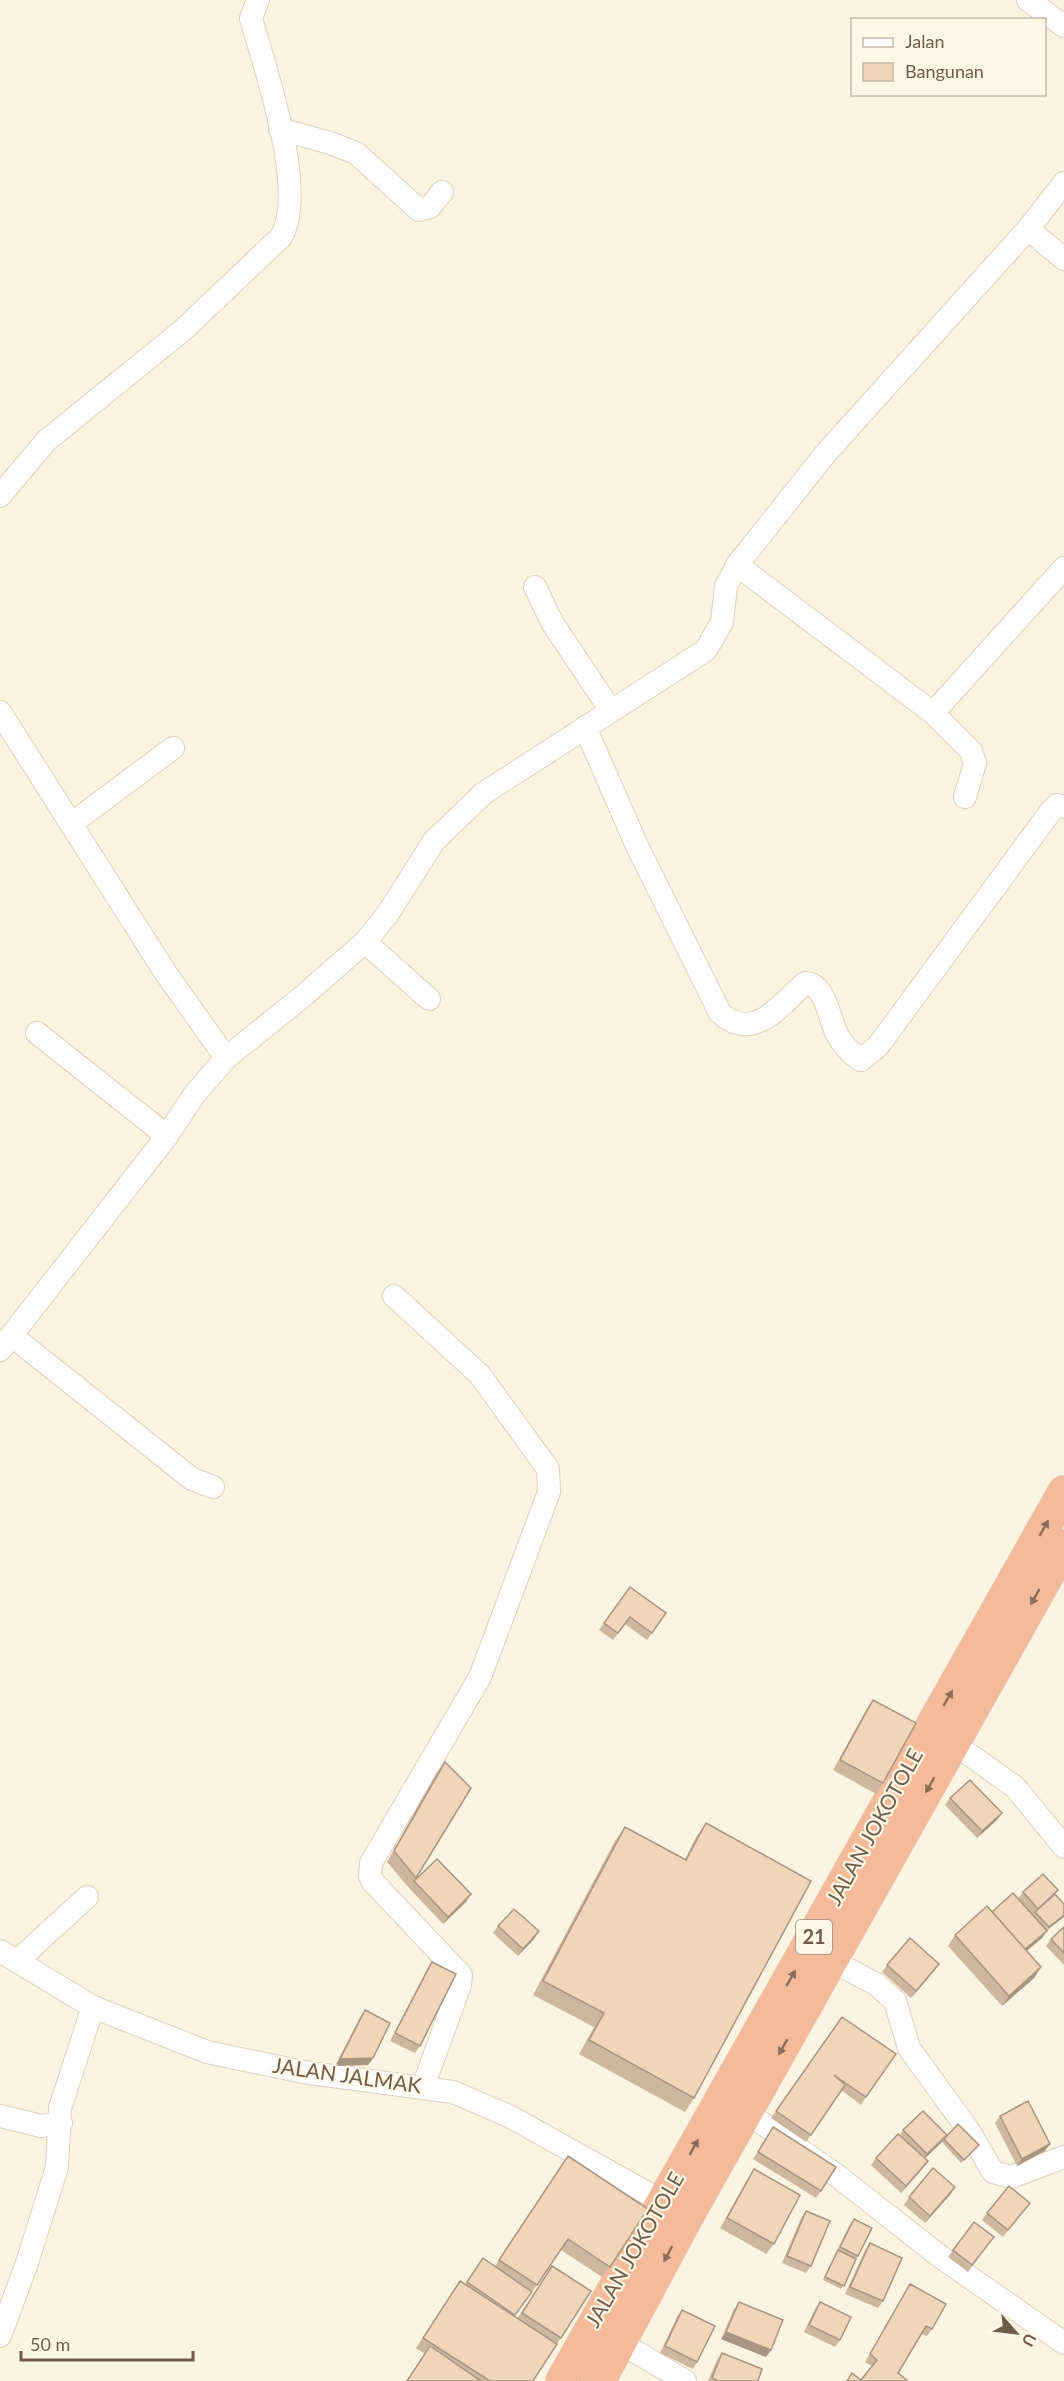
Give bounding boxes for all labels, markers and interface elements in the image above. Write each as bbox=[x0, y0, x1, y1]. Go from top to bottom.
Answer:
legend bbox=[851, 18, 1046, 96]
text: Jalan bbox=[905, 30, 944, 52]
text: Bangunan bbox=[905, 60, 984, 82]
one-way arrow bbox=[1039, 1519, 1049, 1536]
one-way arrow bbox=[1031, 1588, 1041, 1605]
one-way arrow bbox=[942, 1690, 953, 1706]
street label: JALAN JOKOTOLE bbox=[820, 1744, 927, 1909]
one-way arrow bbox=[925, 1777, 935, 1794]
road number: 21 bbox=[796, 1920, 832, 1954]
one-way arrow bbox=[785, 1970, 796, 1986]
one-way arrow bbox=[778, 2039, 788, 2056]
street label: JALAN JALMAK bbox=[271, 2052, 423, 2097]
one-way arrow bbox=[689, 2138, 699, 2155]
street label: JALAN JOKOTOLE bbox=[579, 2167, 688, 2331]
one-way arrow bbox=[663, 2245, 673, 2262]
north arrow bbox=[986, 2303, 1046, 2363]
scale bar bbox=[21, 2324, 194, 2362]
text: U bbox=[1019, 2331, 1041, 2350]
text: 50 m bbox=[30, 2333, 70, 2355]

